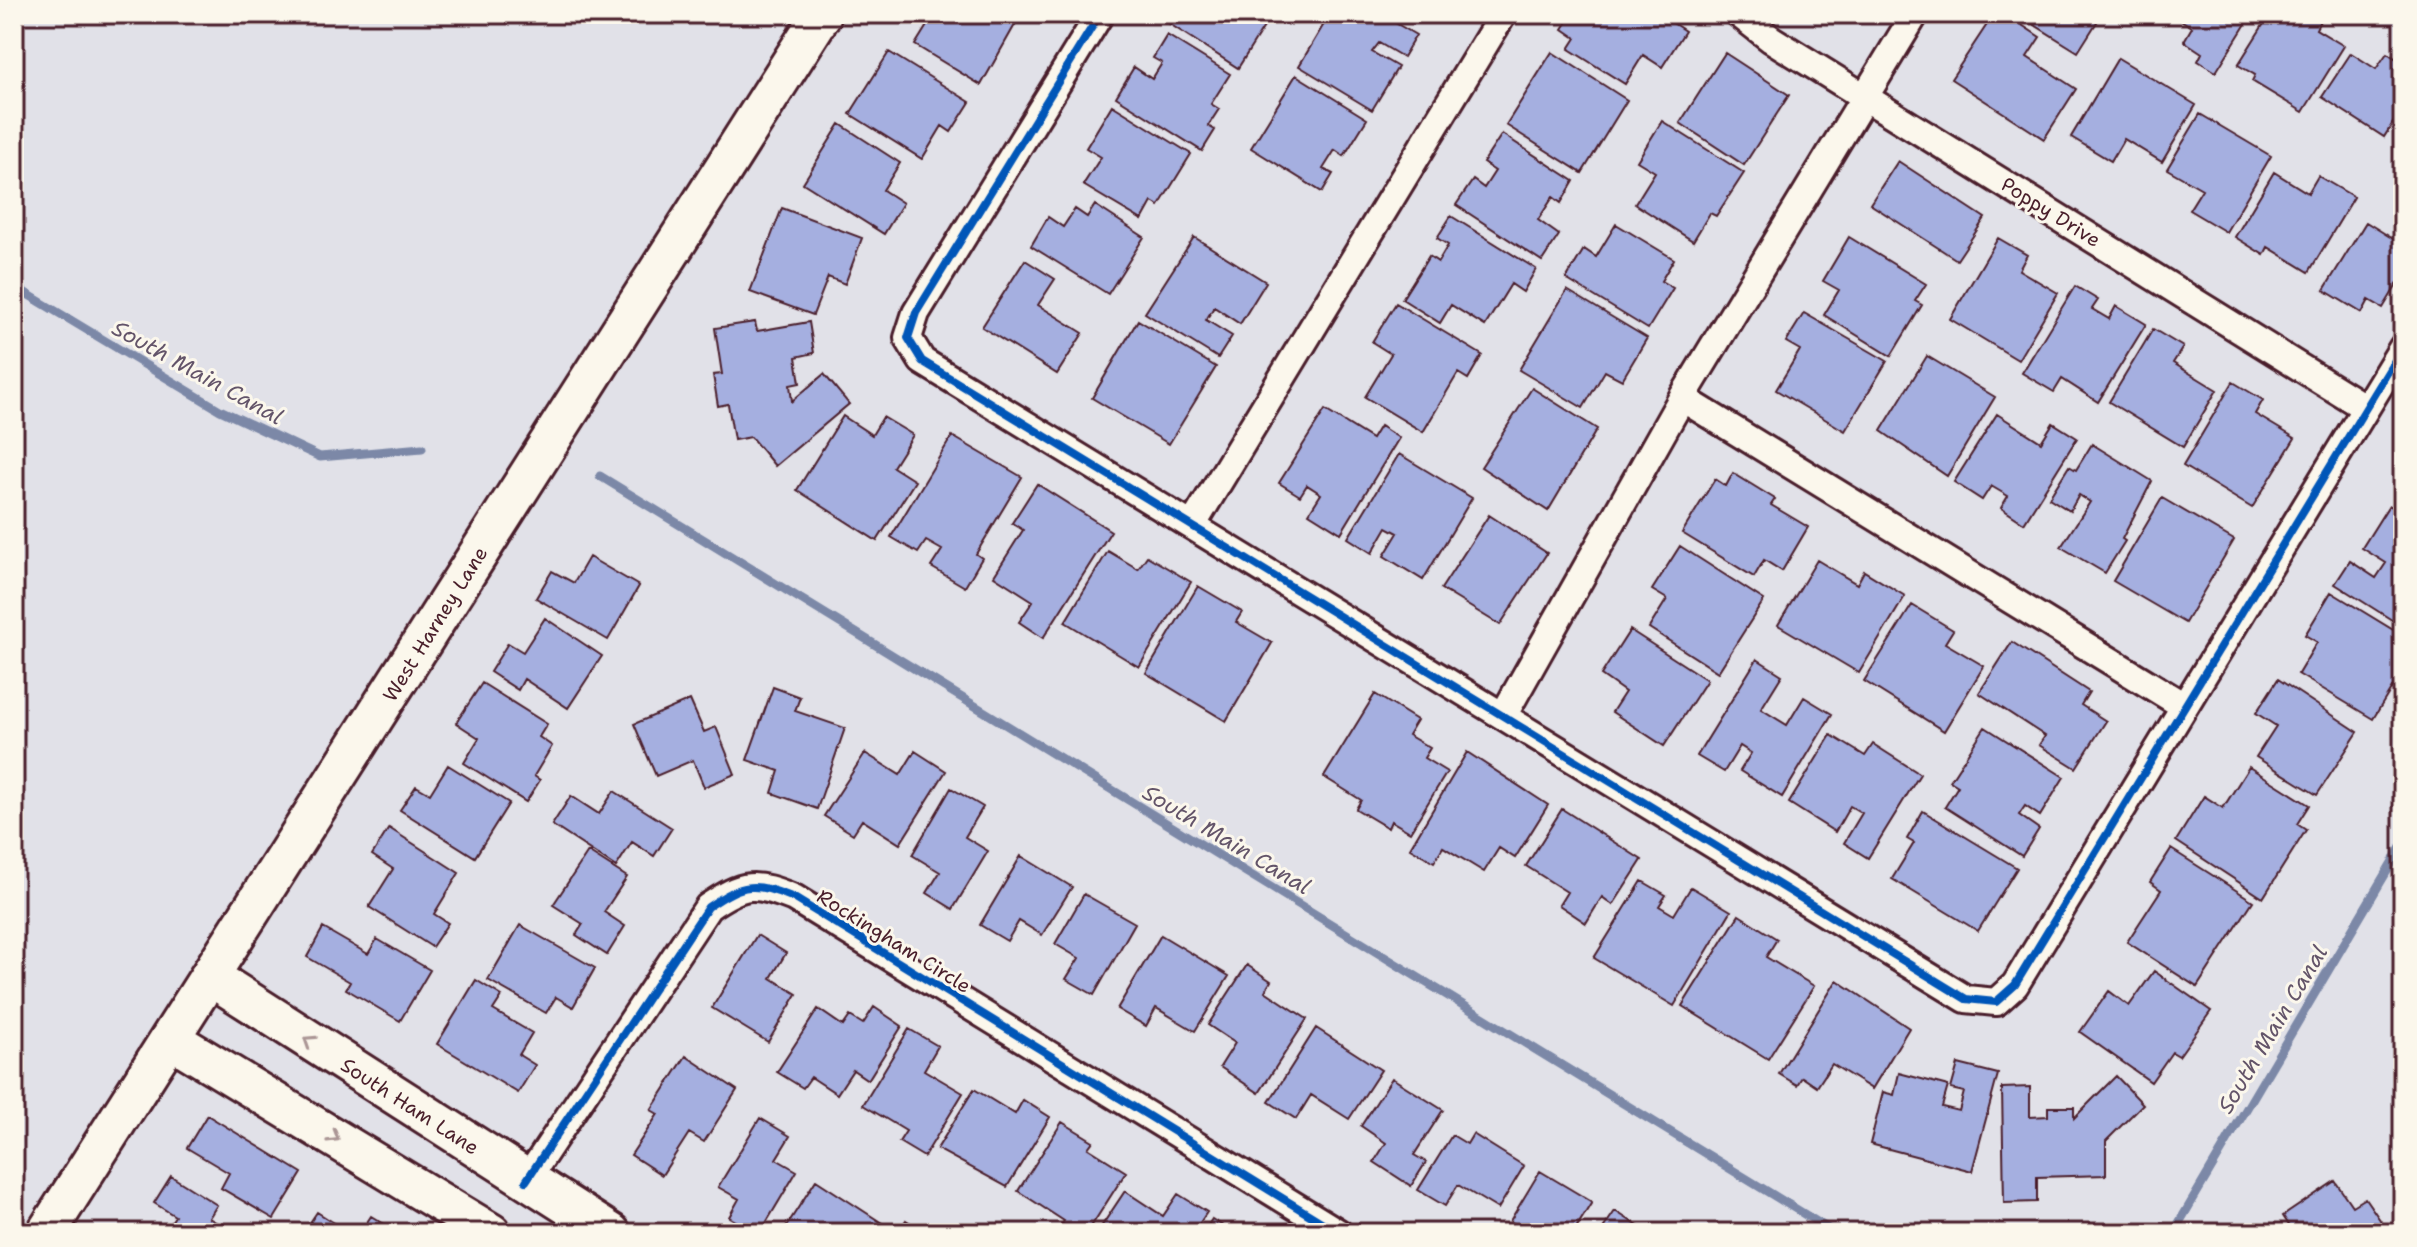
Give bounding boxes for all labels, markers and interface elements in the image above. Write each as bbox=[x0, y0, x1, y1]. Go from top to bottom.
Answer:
street label: Poppy Drive bbox=[1996, 171, 2106, 253]
water label: South Main Canal bbox=[107, 313, 288, 431]
street label: West Harney Lane bbox=[377, 542, 493, 706]
water label: South Main Canal bbox=[1137, 778, 1316, 901]
street label: Rockingham Circle bbox=[812, 883, 976, 999]
water label: South Main Canal bbox=[2211, 940, 2334, 1119]
one-way arrow bbox=[304, 1035, 318, 1050]
street label: South Ham Lane bbox=[336, 1052, 484, 1160]
one-way arrow bbox=[325, 1127, 339, 1142]

